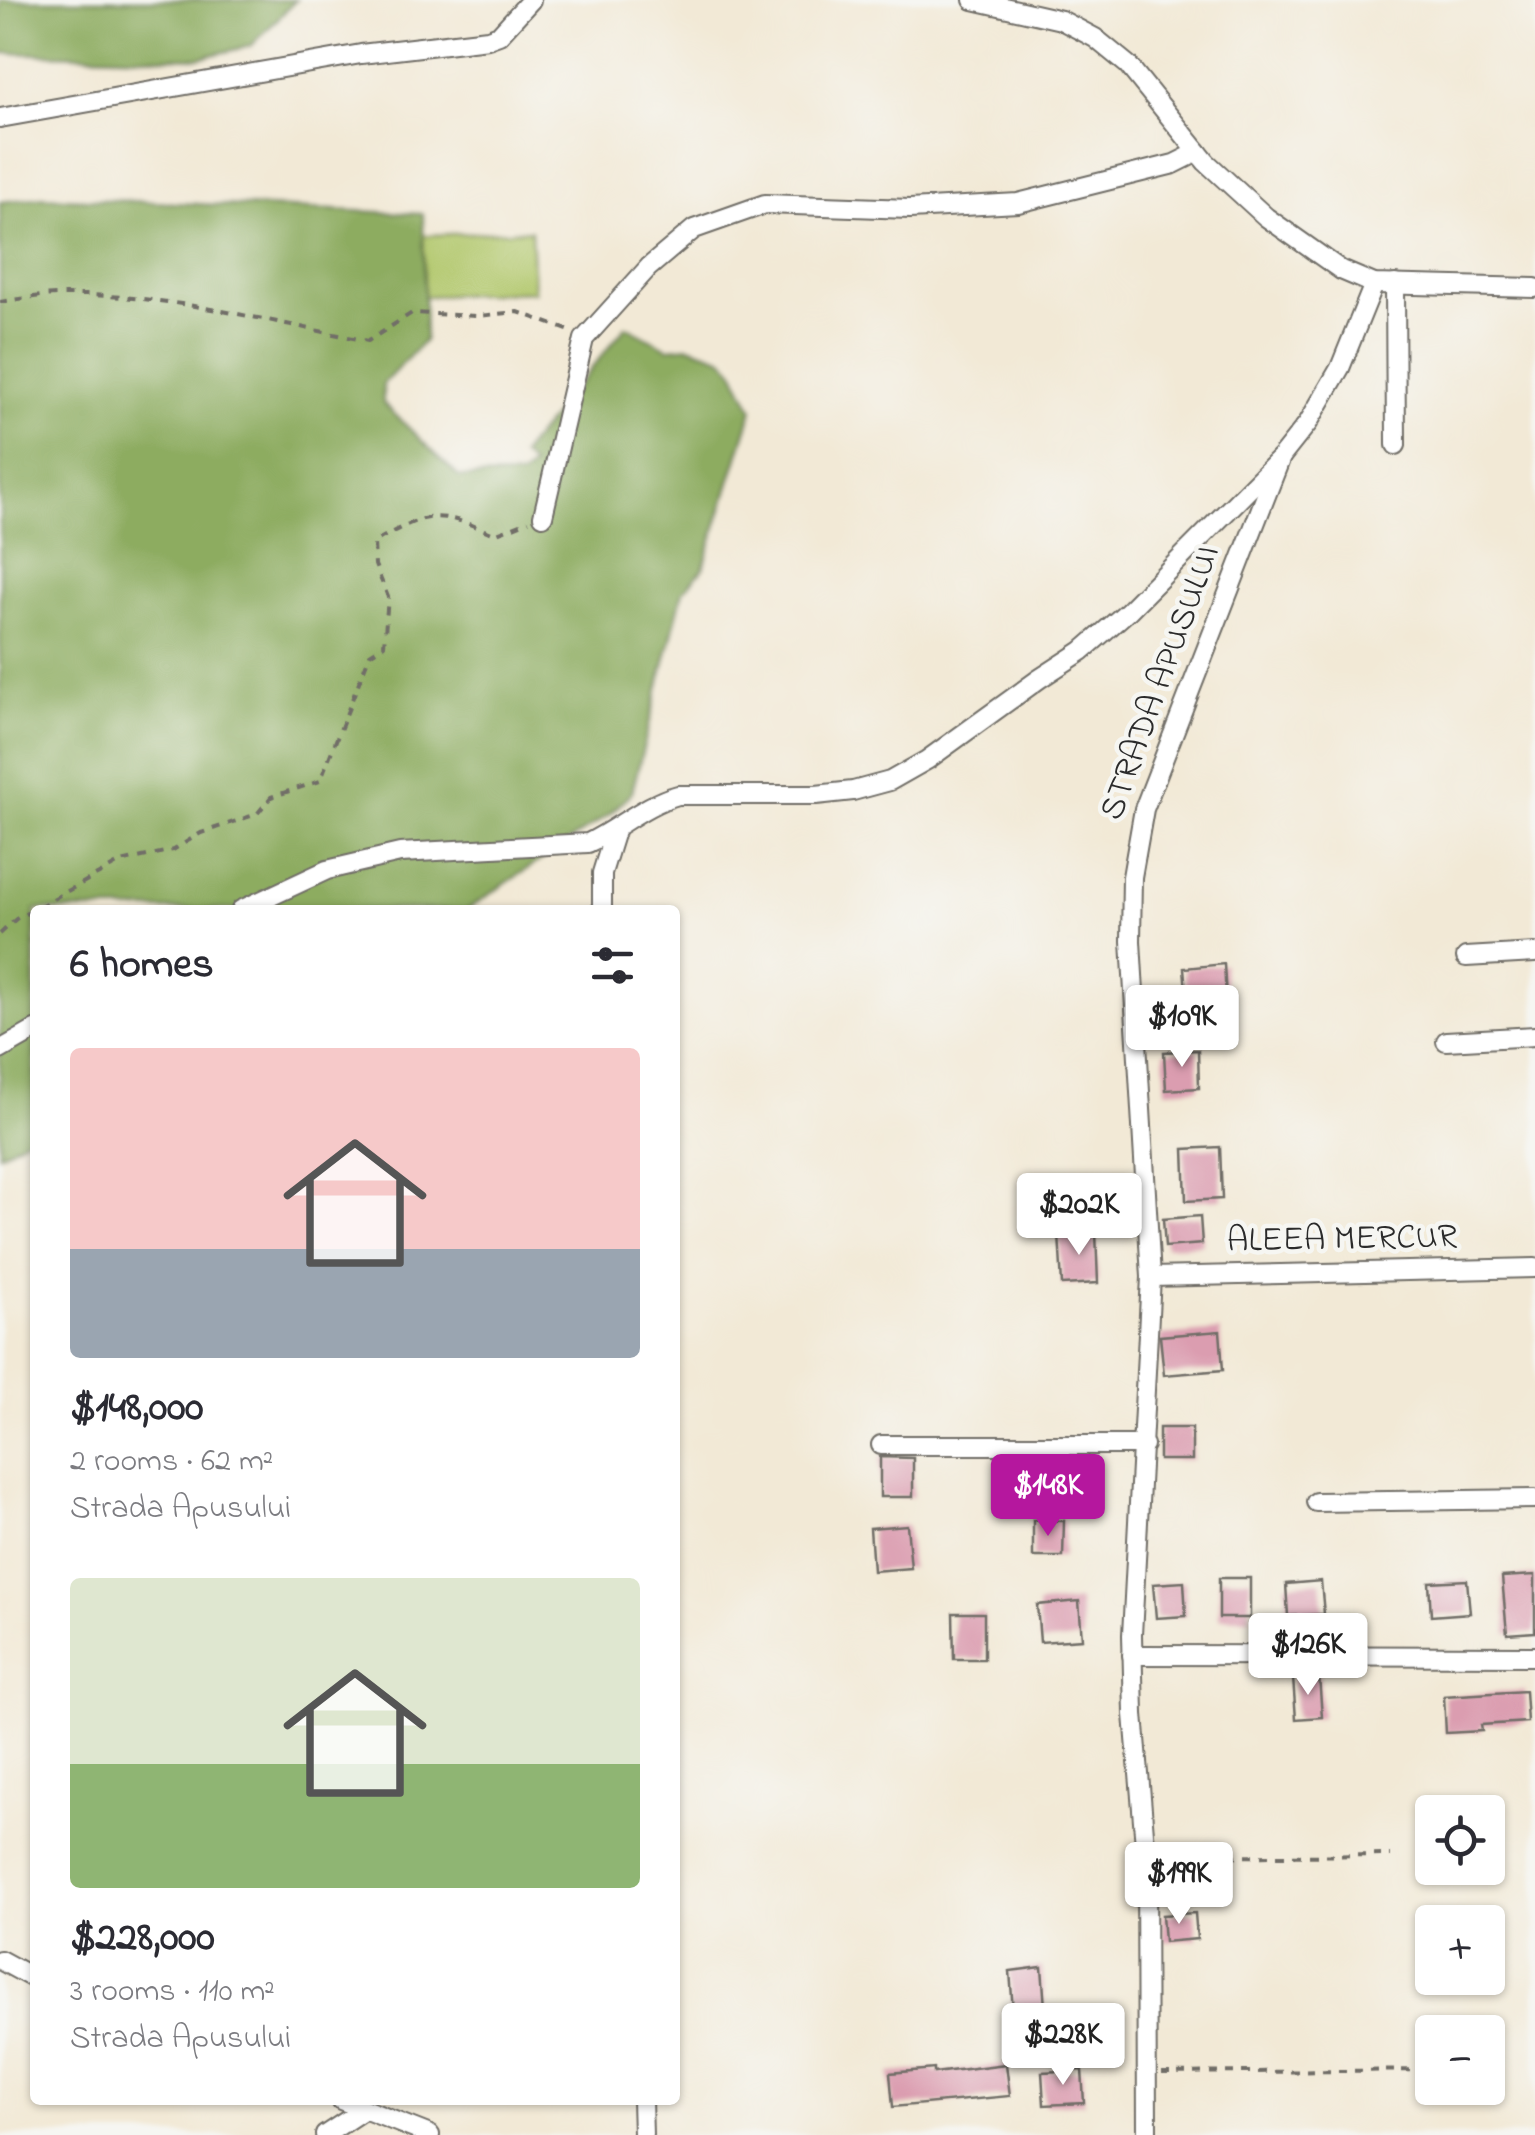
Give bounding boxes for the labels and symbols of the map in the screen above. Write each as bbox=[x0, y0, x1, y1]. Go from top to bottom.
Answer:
street label: STRADA APUSULUI bbox=[1088, 538, 1234, 828]
pin: $109K bbox=[1112, 985, 1252, 1070]
pin: $202K bbox=[1009, 1173, 1149, 1258]
street label: ALEEA MERCUR bbox=[1227, 1212, 1458, 1268]
pin: $148K bbox=[978, 1454, 1118, 1539]
pin: $126K bbox=[1238, 1613, 1378, 1698]
pin: $199K bbox=[1109, 1842, 1249, 1927]
pin: $228K bbox=[993, 2003, 1133, 2088]

